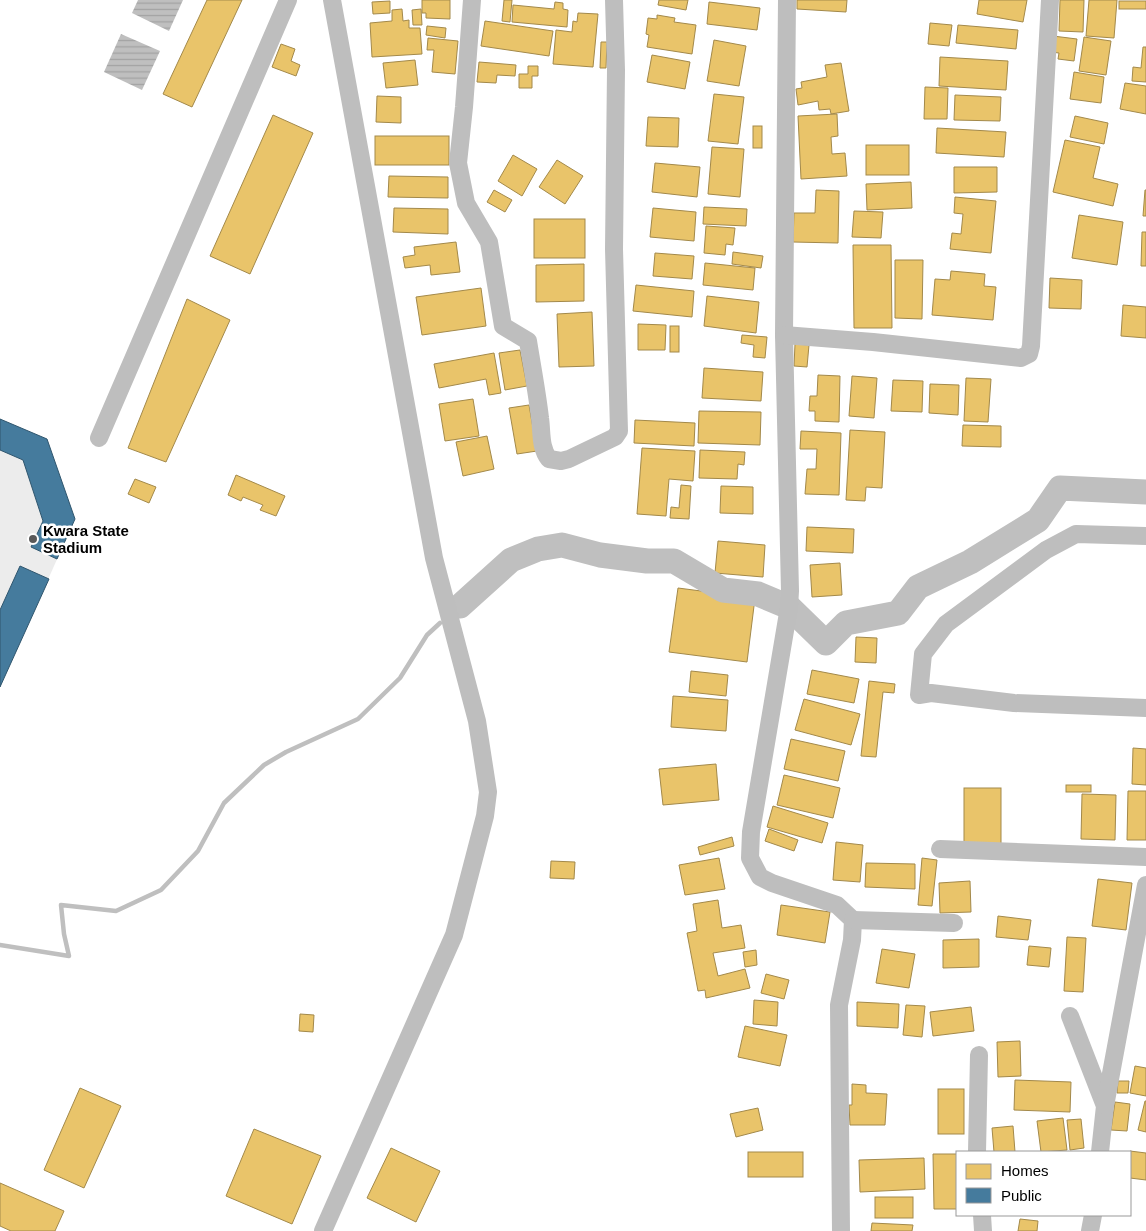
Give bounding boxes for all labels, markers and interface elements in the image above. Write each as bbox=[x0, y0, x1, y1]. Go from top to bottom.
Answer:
place label: Kwara State Stadium bbox=[43, 522, 129, 556]
marker: Kwara State Stadium bbox=[27, 533, 39, 545]
legend bbox=[956, 1151, 1131, 1216]
text: Homes bbox=[1001, 1162, 1049, 1179]
text: Public bbox=[1001, 1187, 1042, 1204]

